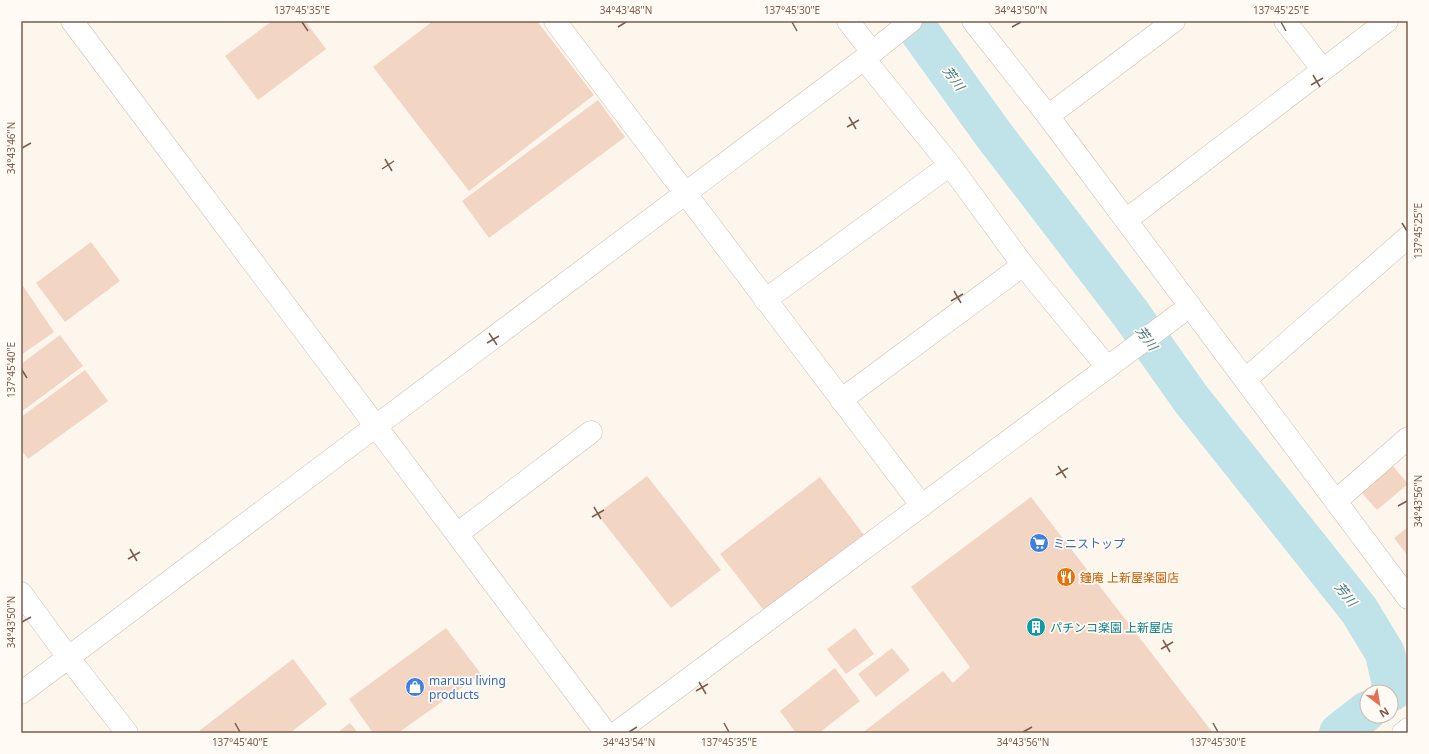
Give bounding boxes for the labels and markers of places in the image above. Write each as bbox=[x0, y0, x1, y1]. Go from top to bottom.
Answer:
supermarket icon: ミニストップ bbox=[1028, 532, 1050, 554]
place label: ミニストップ bbox=[1053, 535, 1125, 552]
restaurant icon: 鐘庵 上新屋楽園店 bbox=[1055, 566, 1077, 588]
place label: 鐘庵 上新屋楽園店 bbox=[1080, 569, 1179, 586]
building icon: パチンコ楽園 上新屋店 bbox=[1025, 616, 1047, 638]
place label: パチンコ楽園 上新屋店 bbox=[1050, 619, 1173, 636]
place label: marusu living products bbox=[429, 672, 506, 703]
shop icon: marusu living products bbox=[404, 676, 426, 698]

